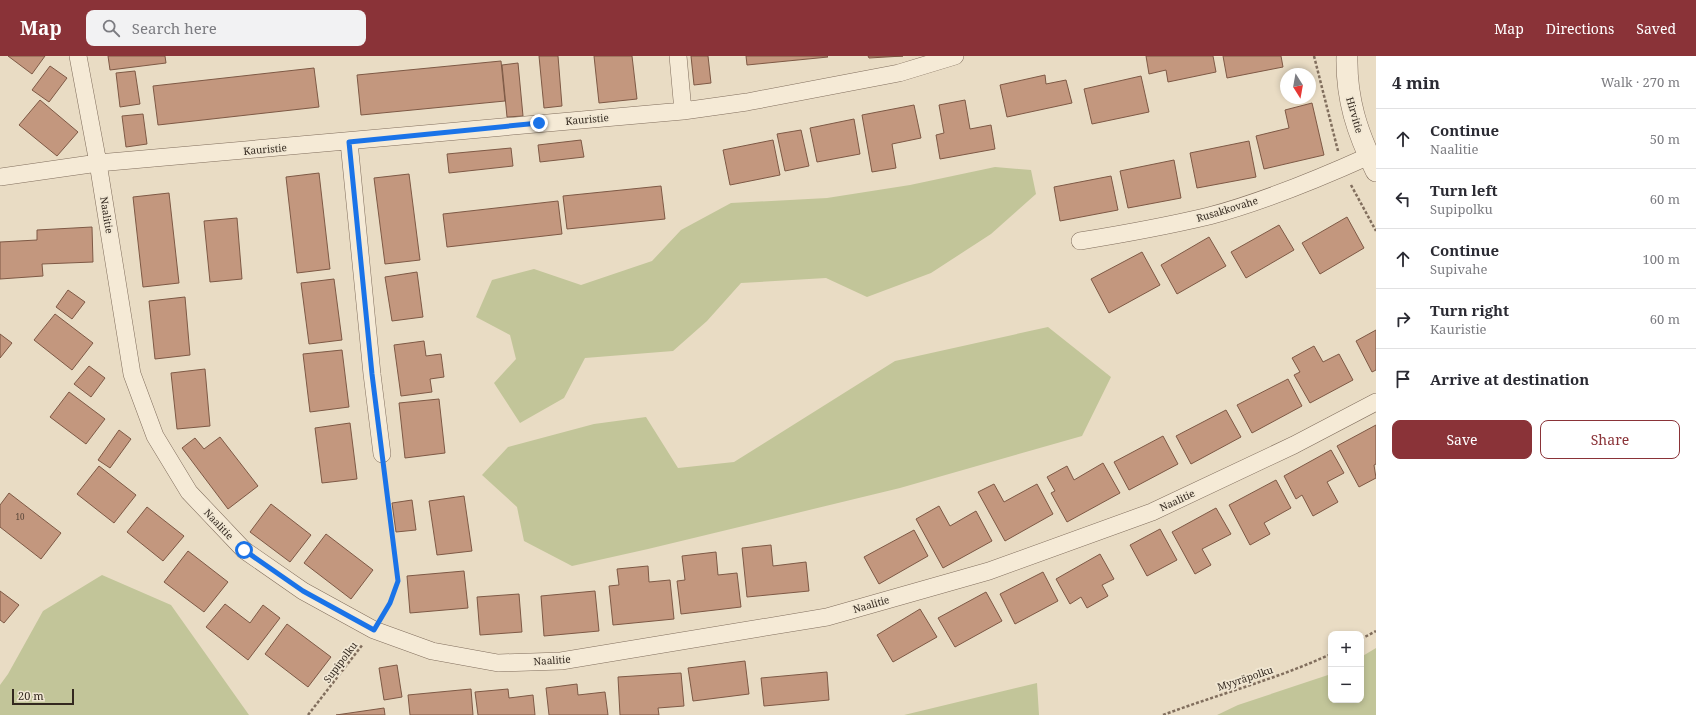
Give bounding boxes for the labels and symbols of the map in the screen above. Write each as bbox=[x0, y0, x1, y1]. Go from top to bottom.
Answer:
north arrow bbox=[1280, 68, 1316, 104]
street label: Hirvitie bbox=[1343, 95, 1367, 135]
street label: Kauristie bbox=[565, 110, 609, 128]
route end bbox=[530, 114, 548, 132]
street label: Kauristie bbox=[243, 140, 287, 158]
street label: Rusakkovahe bbox=[1195, 193, 1259, 225]
street label: Naalitie bbox=[97, 196, 117, 234]
street label: Naalitie bbox=[1157, 486, 1197, 514]
street label: Naalitie bbox=[201, 506, 237, 542]
house number: 10 bbox=[16, 511, 25, 522]
route start bbox=[235, 541, 253, 559]
street label: Naalitie bbox=[851, 592, 891, 616]
street label: Supipolku bbox=[320, 638, 361, 686]
street label: Naalitie bbox=[533, 652, 571, 668]
street label: Myyräpolku bbox=[1215, 662, 1275, 694]
scale bar bbox=[12, 687, 74, 706]

